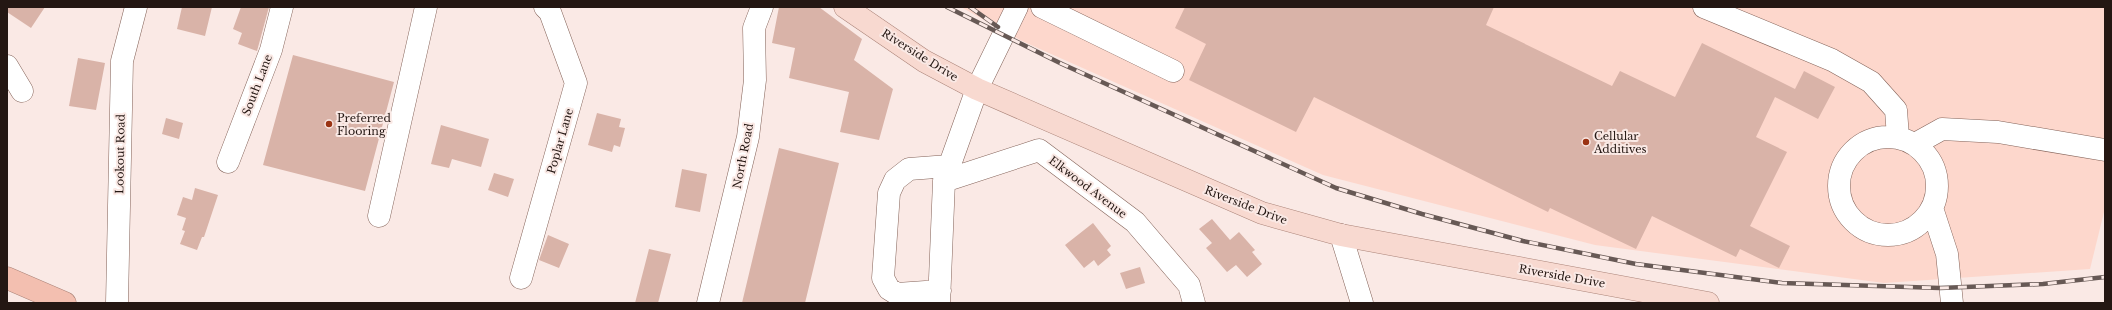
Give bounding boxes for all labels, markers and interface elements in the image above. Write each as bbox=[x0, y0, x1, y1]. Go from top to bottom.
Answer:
street label: Riverside Drive bbox=[879, 26, 961, 84]
street label: South Lane bbox=[239, 52, 275, 118]
street label: Poplar Lane bbox=[544, 107, 576, 175]
place label: Preferred Flooring bbox=[337, 111, 391, 138]
street label: Lookout Road bbox=[112, 113, 128, 194]
marker: Preferred Flooring bbox=[324, 119, 334, 129]
street label: North Road bbox=[730, 122, 756, 190]
place label: Cellular Additives bbox=[1593, 129, 1647, 156]
marker: Cellular Additives bbox=[1581, 137, 1591, 147]
street label: Elkwood Avenue bbox=[1046, 153, 1130, 221]
street label: Riverside Drive bbox=[1203, 183, 1289, 227]
street label: Riverside Drive bbox=[1518, 262, 1606, 290]

